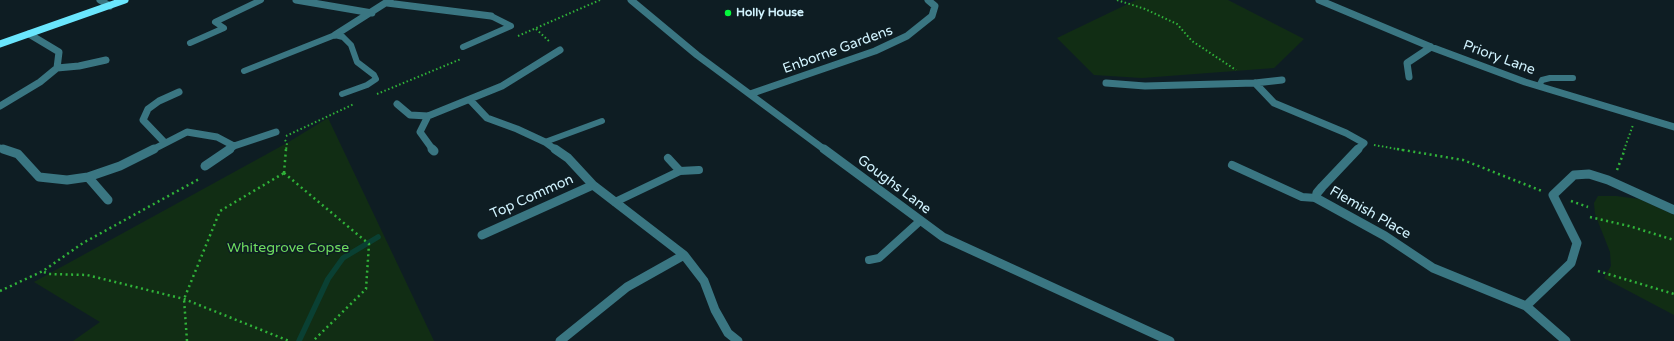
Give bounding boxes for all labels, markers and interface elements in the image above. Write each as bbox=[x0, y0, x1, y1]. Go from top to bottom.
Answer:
place label: Holly House bbox=[736, 6, 804, 20]
marker: Holly House bbox=[723, 8, 733, 18]
street label: Enborne Gardens bbox=[781, 22, 895, 78]
street label: Priory Lane bbox=[1461, 37, 1537, 79]
street label: Goughs Lane bbox=[854, 152, 934, 218]
street label: Top Common bbox=[488, 171, 576, 223]
street label: Flemish Place bbox=[1326, 183, 1414, 243]
park label: Whitegrove Copse bbox=[227, 240, 349, 256]

